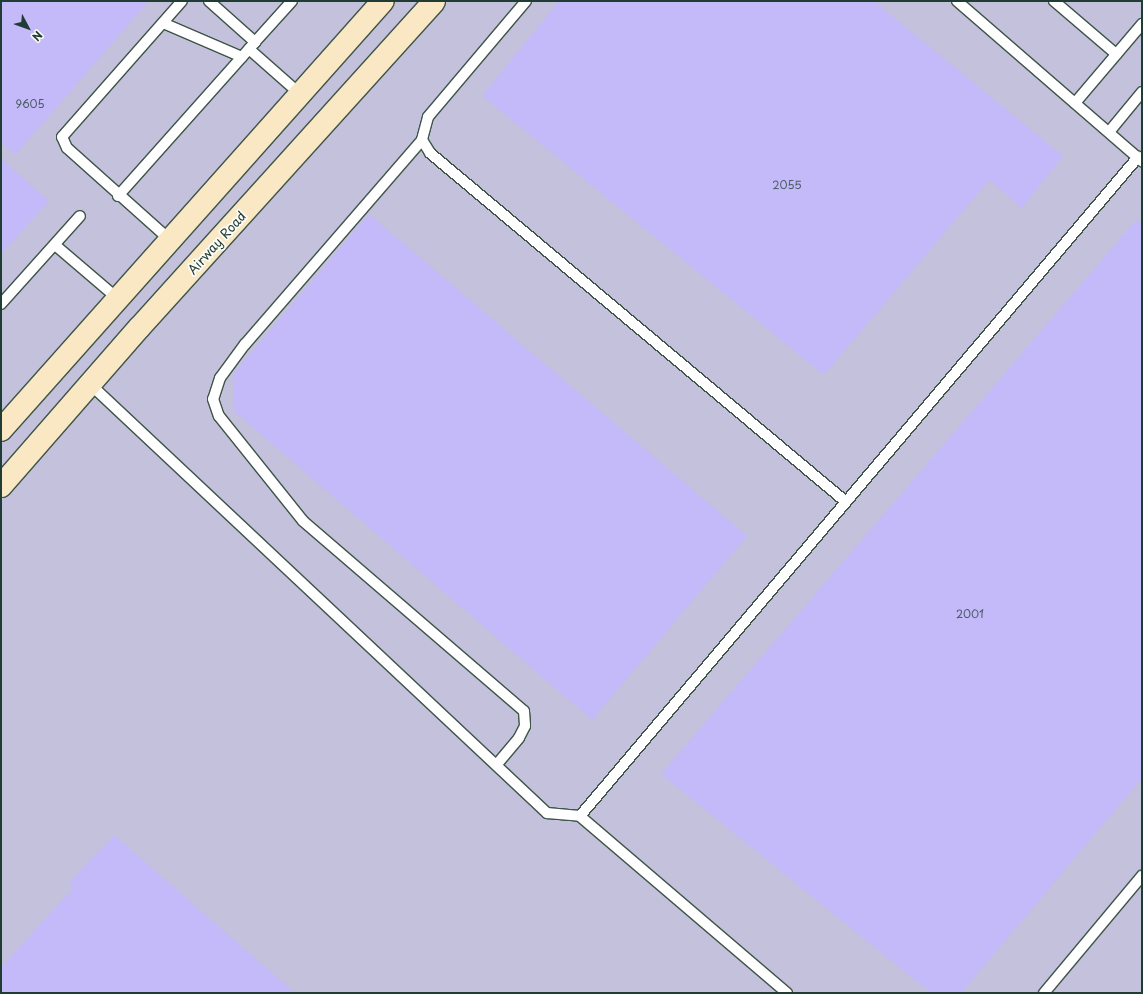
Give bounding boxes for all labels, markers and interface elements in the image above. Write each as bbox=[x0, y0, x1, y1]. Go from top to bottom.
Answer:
north arrow bbox=[8, 8, 48, 48]
text: N bbox=[28, 27, 47, 45]
house number: 9605 bbox=[15, 97, 45, 111]
house number: 2055 bbox=[772, 178, 802, 192]
street label: Airway Road bbox=[185, 208, 249, 278]
house number: 2001 bbox=[956, 607, 984, 621]

